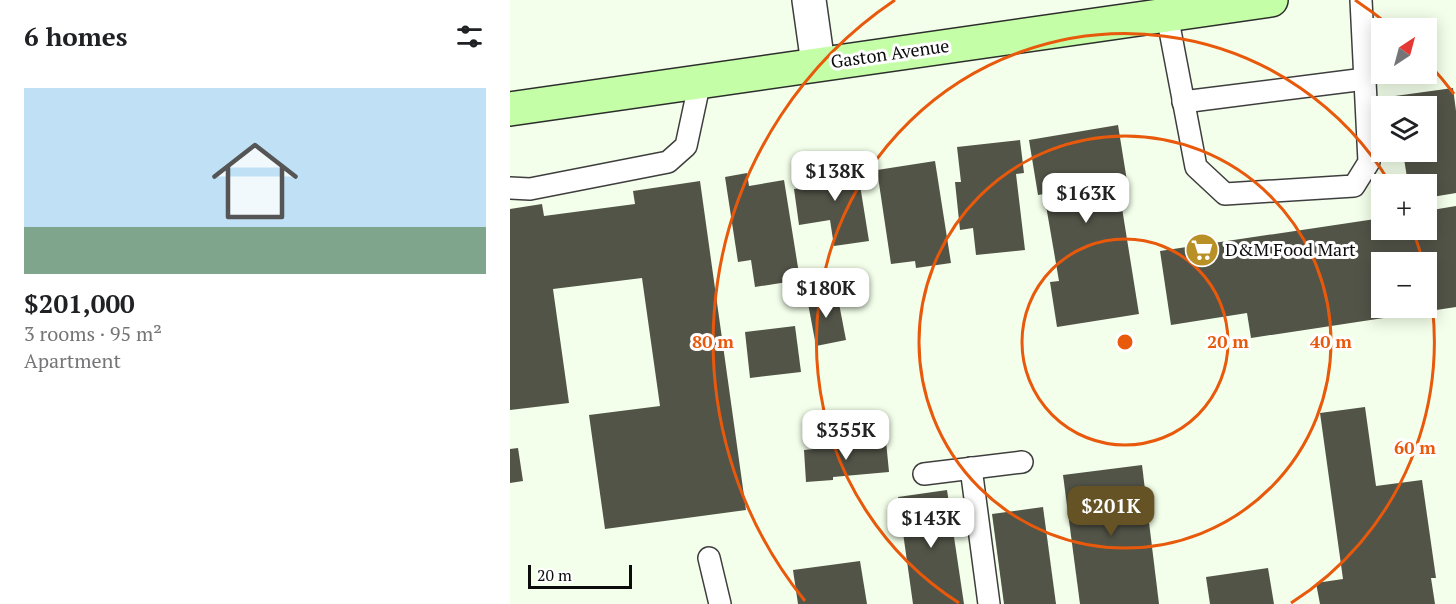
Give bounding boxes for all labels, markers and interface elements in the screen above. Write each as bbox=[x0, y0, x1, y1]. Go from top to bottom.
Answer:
north arrow bbox=[1371, 18, 1437, 84]
map controls bbox=[1371, 18, 1437, 318]
text: 6 homes bbox=[24, 19, 128, 53]
icon: filters bbox=[453, 20, 486, 53]
street label: Gaston Avenue bbox=[829, 33, 951, 73]
button: layers bbox=[1371, 96, 1437, 162]
icon: home bbox=[201, 127, 309, 235]
pin: $138K bbox=[793, 151, 877, 202]
text: $138K bbox=[805, 157, 865, 184]
pin: $163K bbox=[1044, 173, 1128, 224]
button: + bbox=[1371, 174, 1437, 240]
text: $163K bbox=[1056, 179, 1116, 206]
supermarket icon: D&M Food Mart bbox=[1184, 232, 1220, 268]
place label: D&M Food Mart bbox=[1225, 237, 1356, 261]
button: − bbox=[1371, 252, 1437, 318]
pin: $180K bbox=[784, 268, 868, 319]
text: $180K bbox=[796, 274, 856, 301]
text: $201,000 bbox=[24, 286, 135, 320]
text: 3 rooms · 95 m² bbox=[24, 320, 162, 347]
text: 80 m bbox=[692, 329, 734, 353]
text: 20 m bbox=[1207, 329, 1249, 353]
text: 40 m bbox=[1310, 329, 1352, 353]
centre of rings bbox=[1115, 332, 1135, 352]
text: Apartment bbox=[24, 347, 121, 374]
pin: $355K bbox=[804, 410, 888, 461]
text: $355K bbox=[816, 416, 876, 443]
text: 60 m bbox=[1394, 435, 1436, 459]
pin: $201K bbox=[1069, 486, 1153, 537]
text: $201K bbox=[1081, 492, 1141, 519]
pin: $143K bbox=[889, 498, 973, 549]
text: $143K bbox=[901, 504, 961, 531]
scale bar bbox=[528, 562, 632, 590]
text: 20 m bbox=[537, 564, 572, 586]

